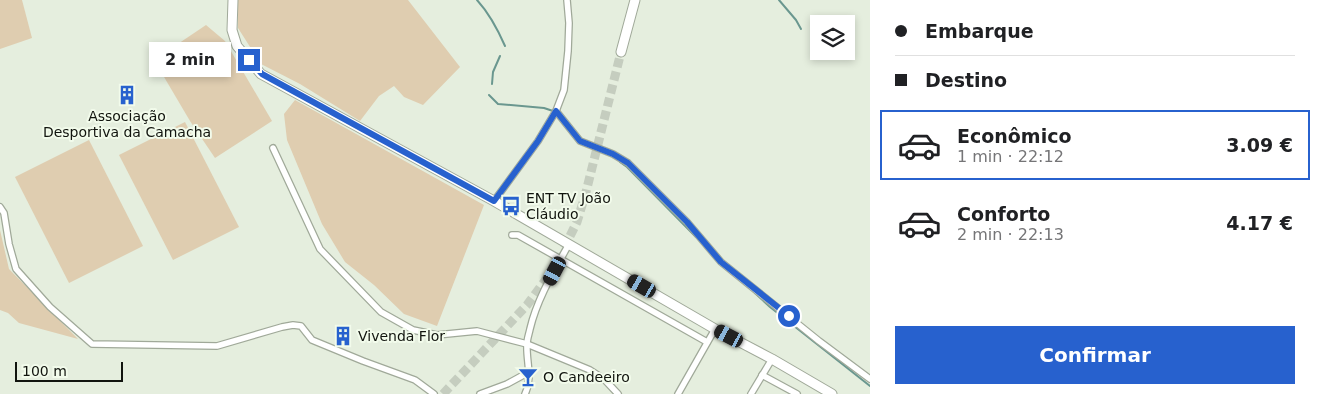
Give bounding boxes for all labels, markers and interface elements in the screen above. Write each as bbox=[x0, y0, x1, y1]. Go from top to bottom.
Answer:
map controls bbox=[810, 15, 855, 60]
button: layers bbox=[810, 15, 855, 60]
text: Embarque bbox=[925, 20, 1034, 42]
callout: 2 min bbox=[149, 42, 232, 78]
route end bbox=[238, 49, 260, 71]
text: 2 min bbox=[165, 50, 215, 69]
text: Destino bbox=[925, 69, 1007, 91]
building icon: Associação Desportiva da Camacha bbox=[116, 84, 138, 106]
place label: Associação Desportiva da Camacha bbox=[43, 108, 211, 140]
icon: car bbox=[897, 123, 942, 168]
text: Econômico bbox=[957, 125, 1072, 147]
text: 3.09 € bbox=[1226, 134, 1293, 156]
text: 1 min · 22:12 bbox=[957, 147, 1064, 166]
place label: ENT TV João Cláudio bbox=[526, 190, 611, 222]
bus stop icon: ENT TV João Cláudio bbox=[500, 195, 522, 217]
icon: car bbox=[897, 201, 942, 246]
text: Conforto bbox=[957, 203, 1050, 225]
text: 4.17 € bbox=[1226, 212, 1293, 234]
text: 2 min · 22:13 bbox=[957, 225, 1064, 244]
car bbox=[541, 254, 568, 288]
car bbox=[625, 272, 658, 300]
route start bbox=[778, 305, 800, 327]
car bbox=[712, 322, 745, 350]
building icon: Vivenda Flor bbox=[332, 325, 354, 347]
button: Confirmar bbox=[895, 326, 1295, 384]
place label: Vivenda Flor bbox=[358, 328, 445, 344]
scale bar bbox=[15, 359, 122, 382]
text: 100 m bbox=[22, 363, 67, 379]
bar icon: O Candeeiro bbox=[517, 366, 539, 388]
place label: O Candeeiro bbox=[543, 369, 630, 385]

